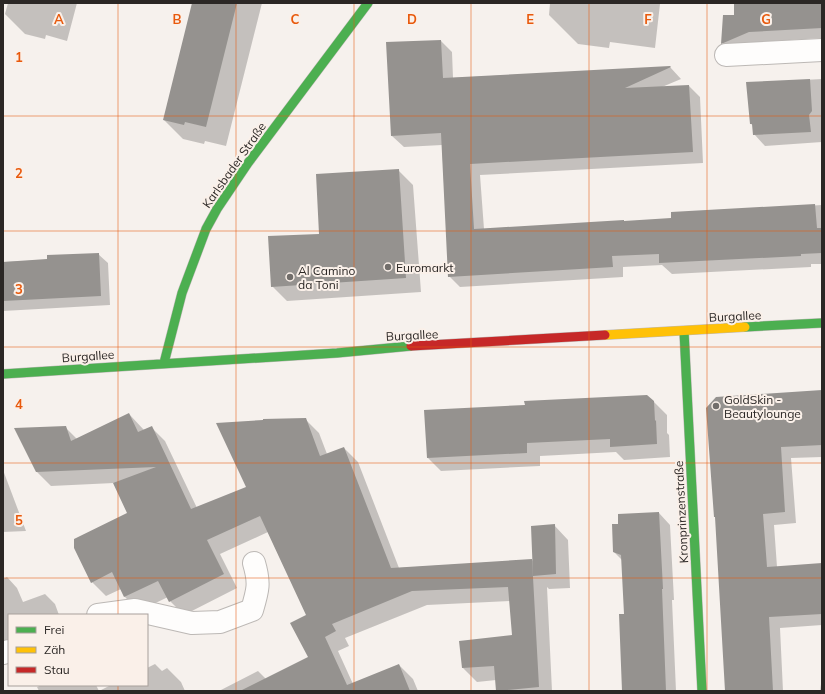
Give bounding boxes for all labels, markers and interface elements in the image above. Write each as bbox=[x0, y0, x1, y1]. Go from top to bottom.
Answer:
text: A bbox=[54, 11, 64, 27]
text: B bbox=[173, 11, 182, 27]
text: C bbox=[291, 11, 300, 27]
text: D bbox=[407, 11, 417, 27]
text: E bbox=[526, 11, 534, 27]
text: F bbox=[644, 11, 652, 27]
text: G bbox=[761, 11, 771, 27]
text: 1 bbox=[15, 49, 23, 65]
street label: Karlsbader Straße bbox=[199, 119, 269, 211]
text: 2 bbox=[15, 165, 23, 181]
place label: Euromarkt bbox=[396, 260, 453, 275]
marker: Euromarkt bbox=[383, 262, 393, 272]
place label: Al Camino da Toni bbox=[298, 263, 355, 292]
marker: Al Camino da Toni bbox=[285, 272, 295, 282]
text: 3 bbox=[15, 281, 23, 297]
street label: Burgallee bbox=[708, 307, 762, 325]
street label: Burgallee bbox=[385, 326, 439, 344]
street label: Burgallee bbox=[61, 347, 115, 365]
place label: GoldSkin - Beautylounge bbox=[724, 392, 801, 421]
text: 4 bbox=[15, 396, 23, 412]
marker: GoldSkin - Beautylounge bbox=[711, 401, 721, 411]
street label: Kronprinzenstraße bbox=[671, 460, 691, 564]
text: 5 bbox=[15, 512, 23, 528]
legend bbox=[8, 614, 148, 686]
text: Frei bbox=[44, 622, 64, 637]
text: Zäh bbox=[44, 642, 65, 657]
text: Stau bbox=[44, 662, 70, 677]

